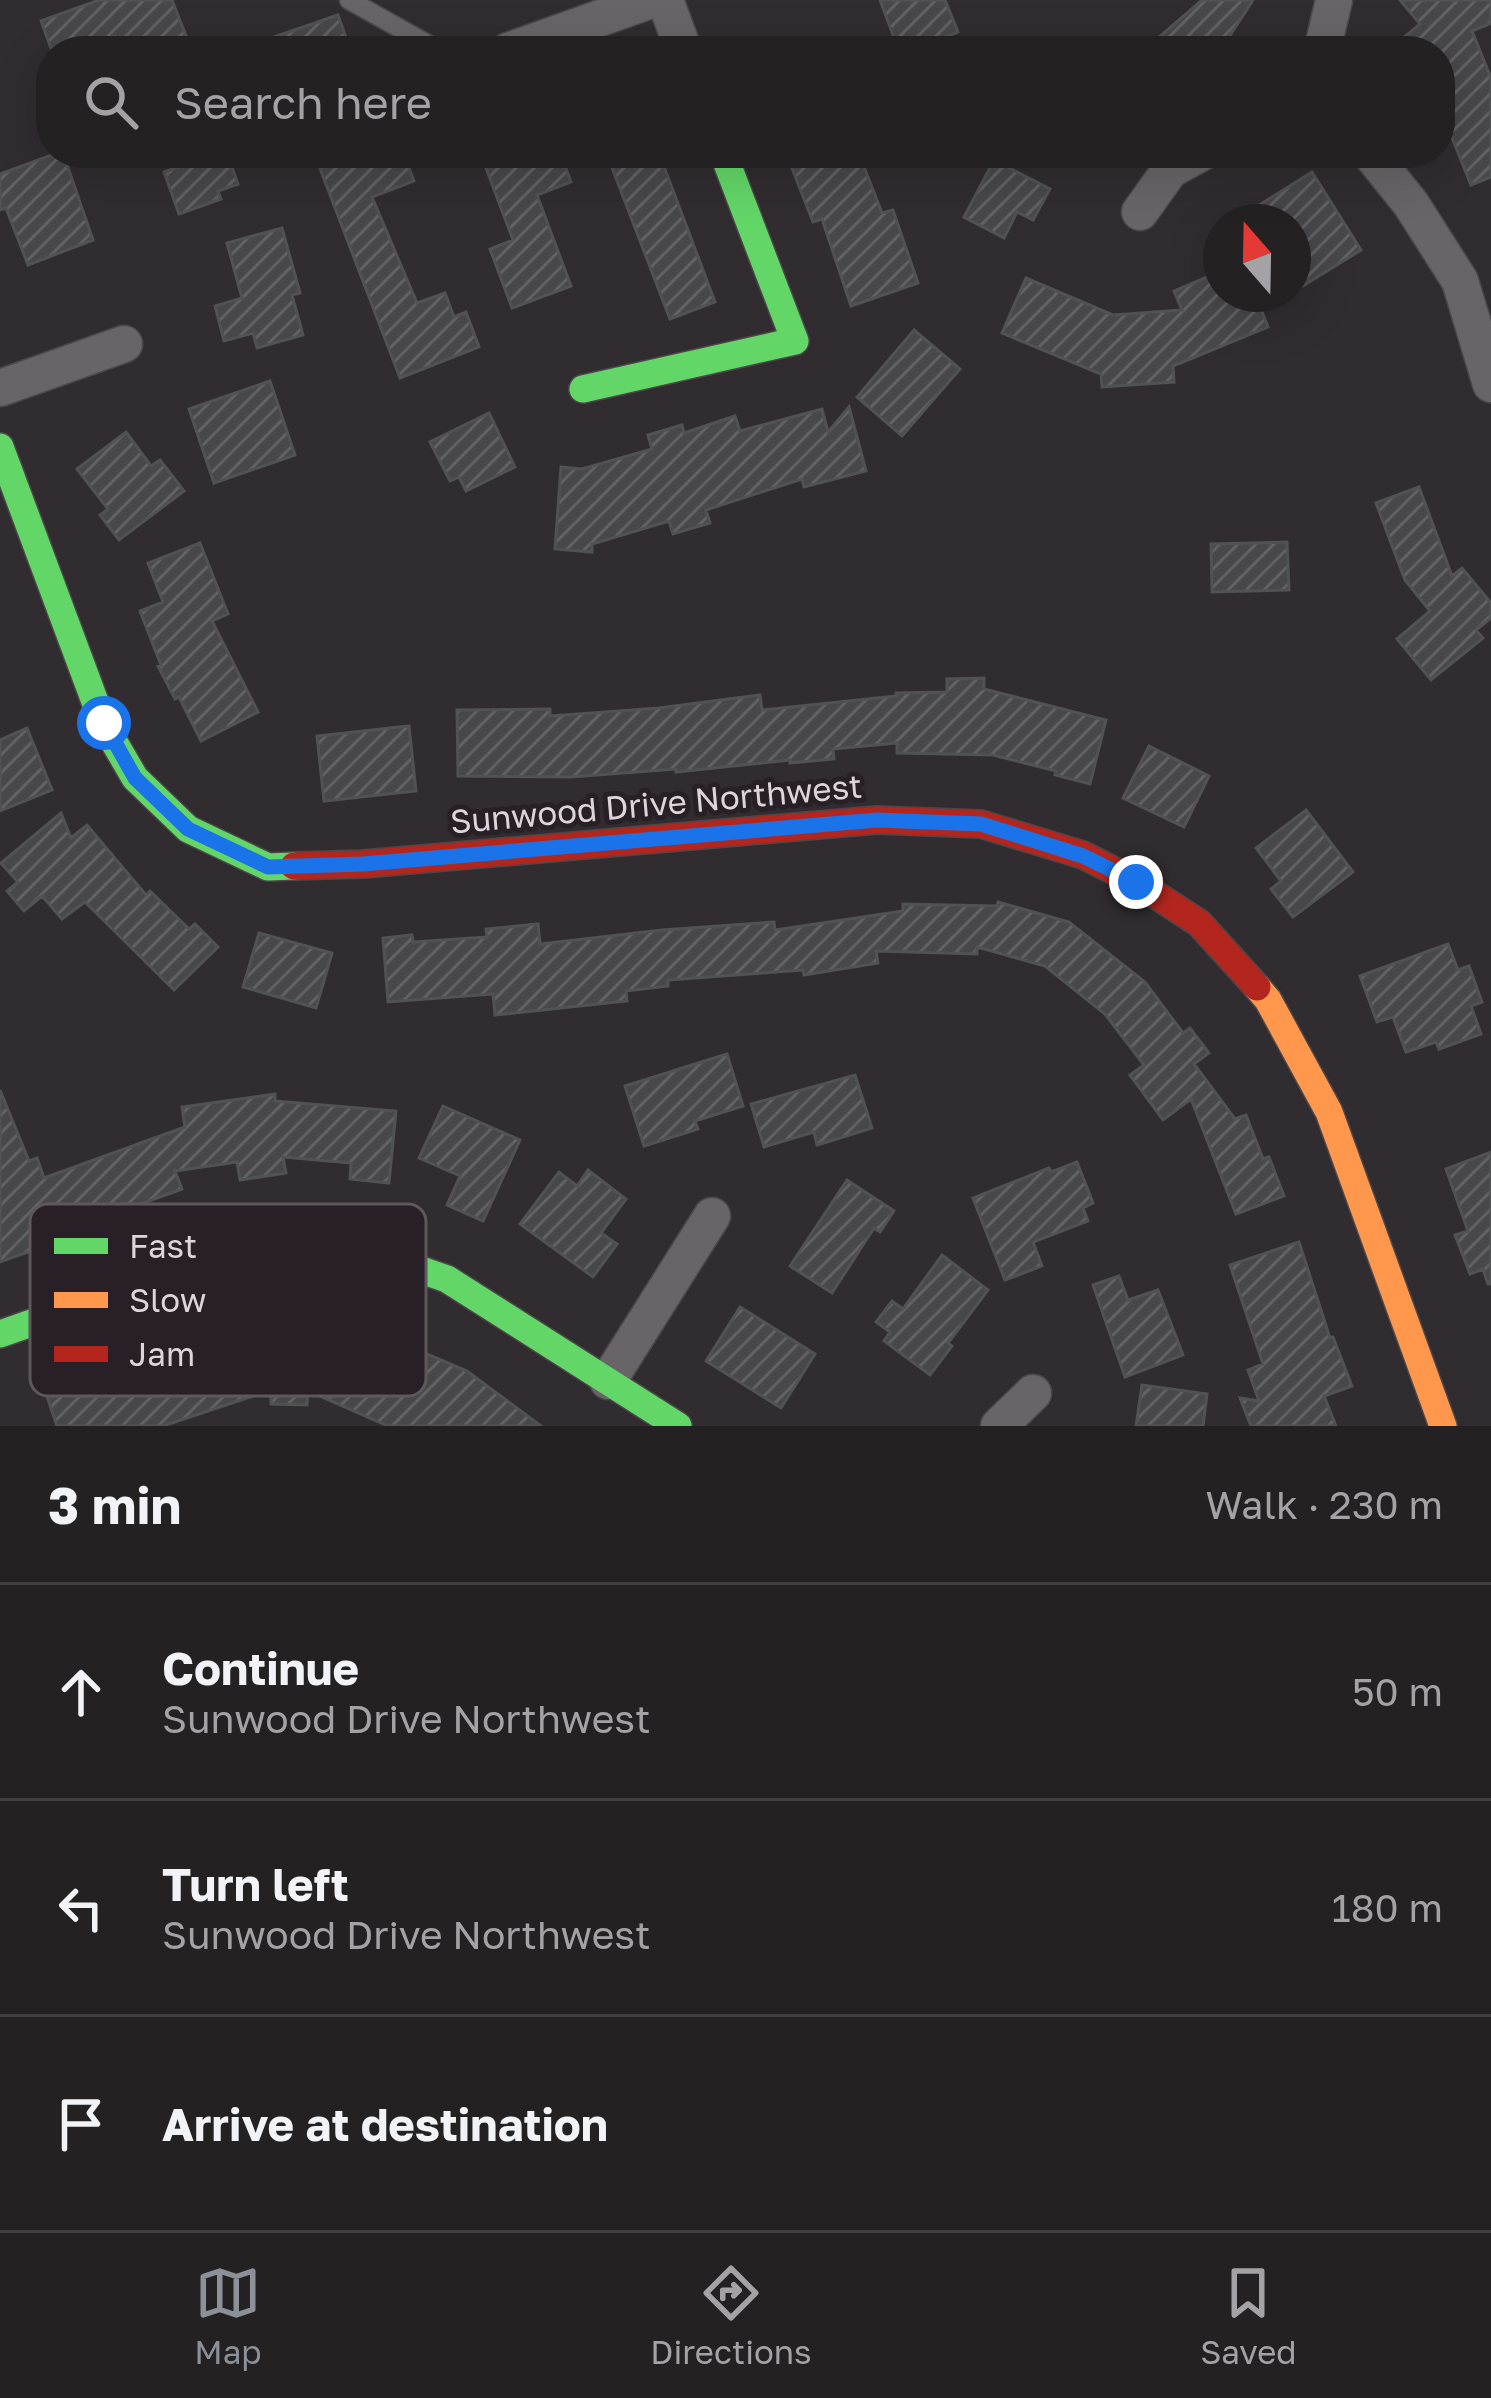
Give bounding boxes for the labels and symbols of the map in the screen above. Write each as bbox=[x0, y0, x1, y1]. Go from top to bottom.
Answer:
north arrow bbox=[1203, 204, 1311, 312]
route start bbox=[77, 696, 131, 750]
street label: Sunwood Drive Northwest bbox=[448, 766, 864, 840]
route end bbox=[1109, 855, 1163, 909]
legend bbox=[30, 1204, 426, 1396]
text: Fast bbox=[129, 1226, 197, 1265]
text: Slow bbox=[129, 1280, 207, 1319]
text: Jam bbox=[129, 1334, 195, 1373]

